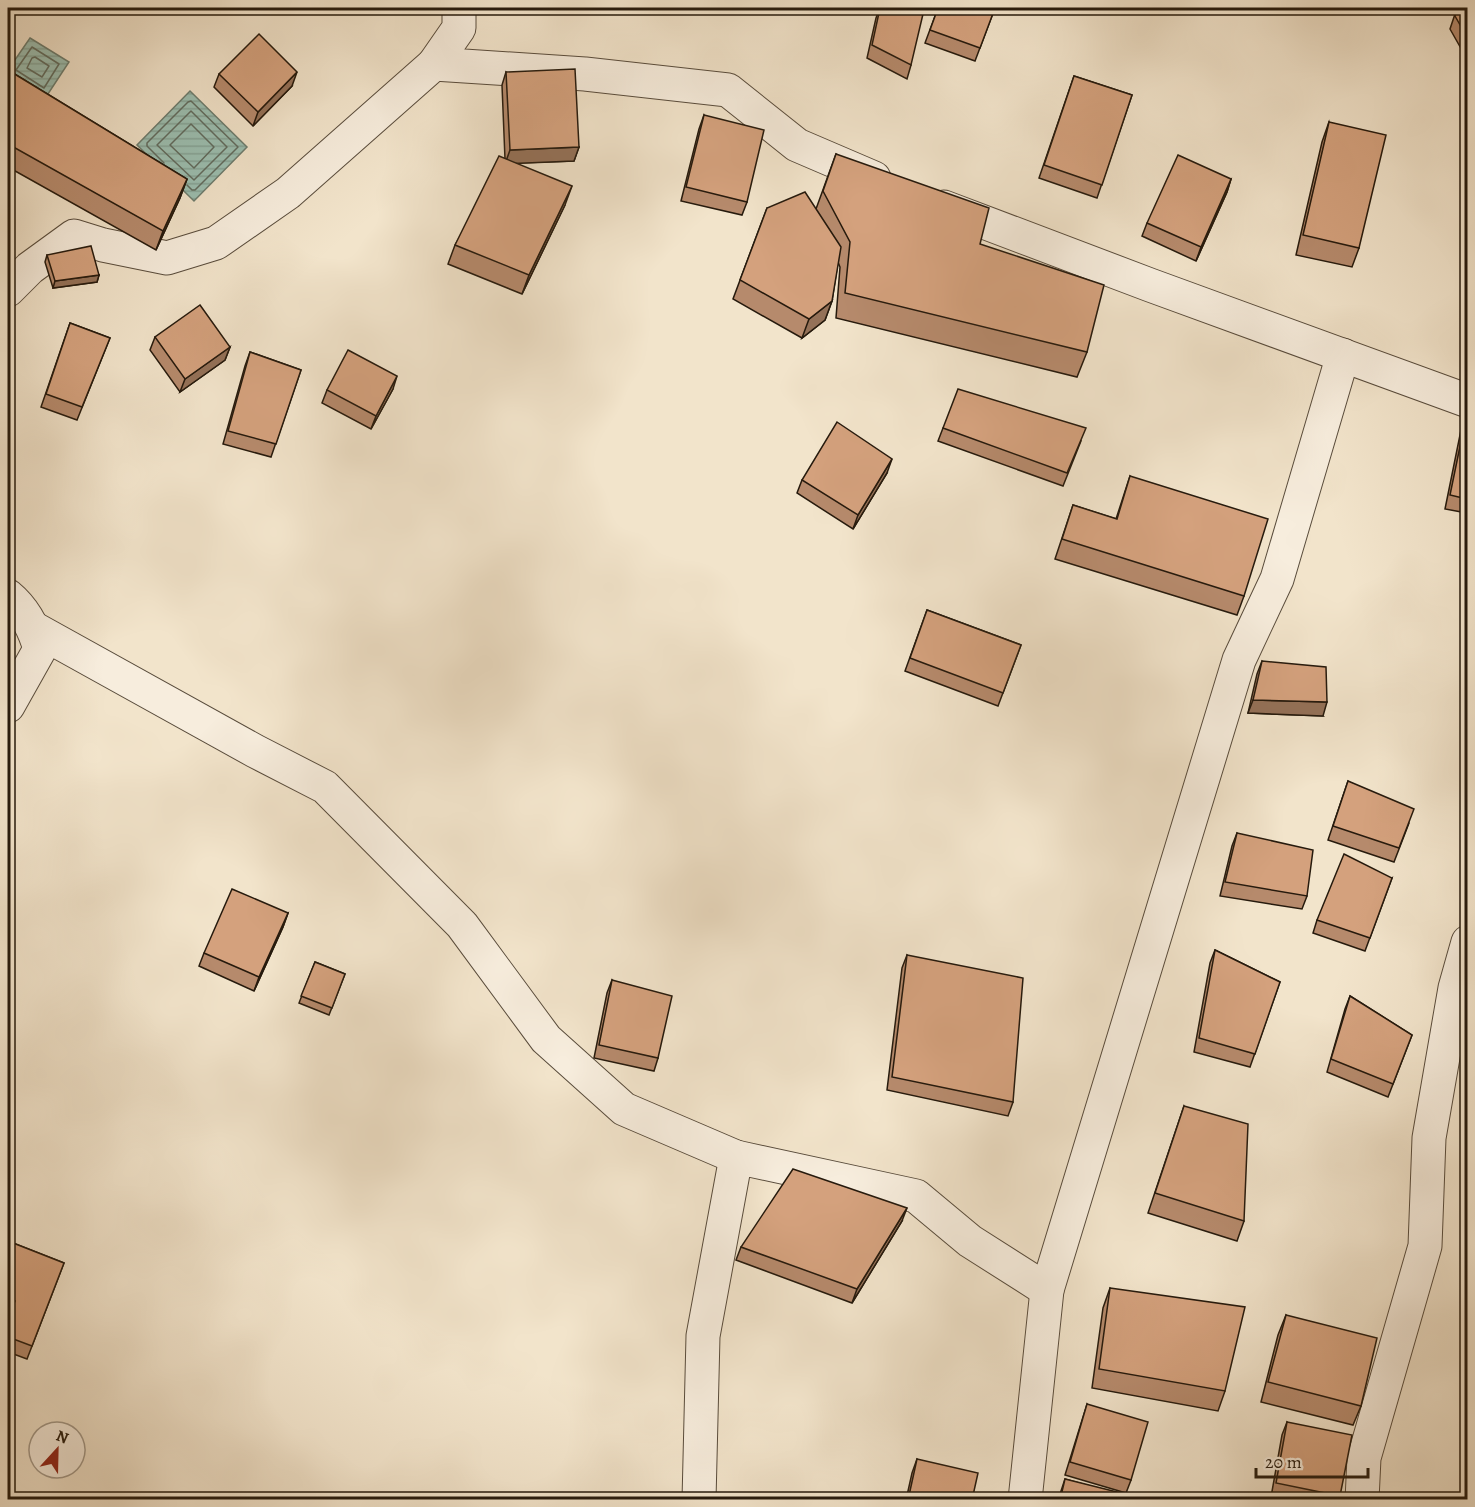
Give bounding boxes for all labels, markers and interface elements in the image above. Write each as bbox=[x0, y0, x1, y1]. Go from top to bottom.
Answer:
north arrow bbox=[27, 1420, 87, 1480]
text: N bbox=[53, 1425, 72, 1450]
scale bar bbox=[1256, 1441, 1368, 1479]
text: 20 m bbox=[1265, 1450, 1302, 1474]

